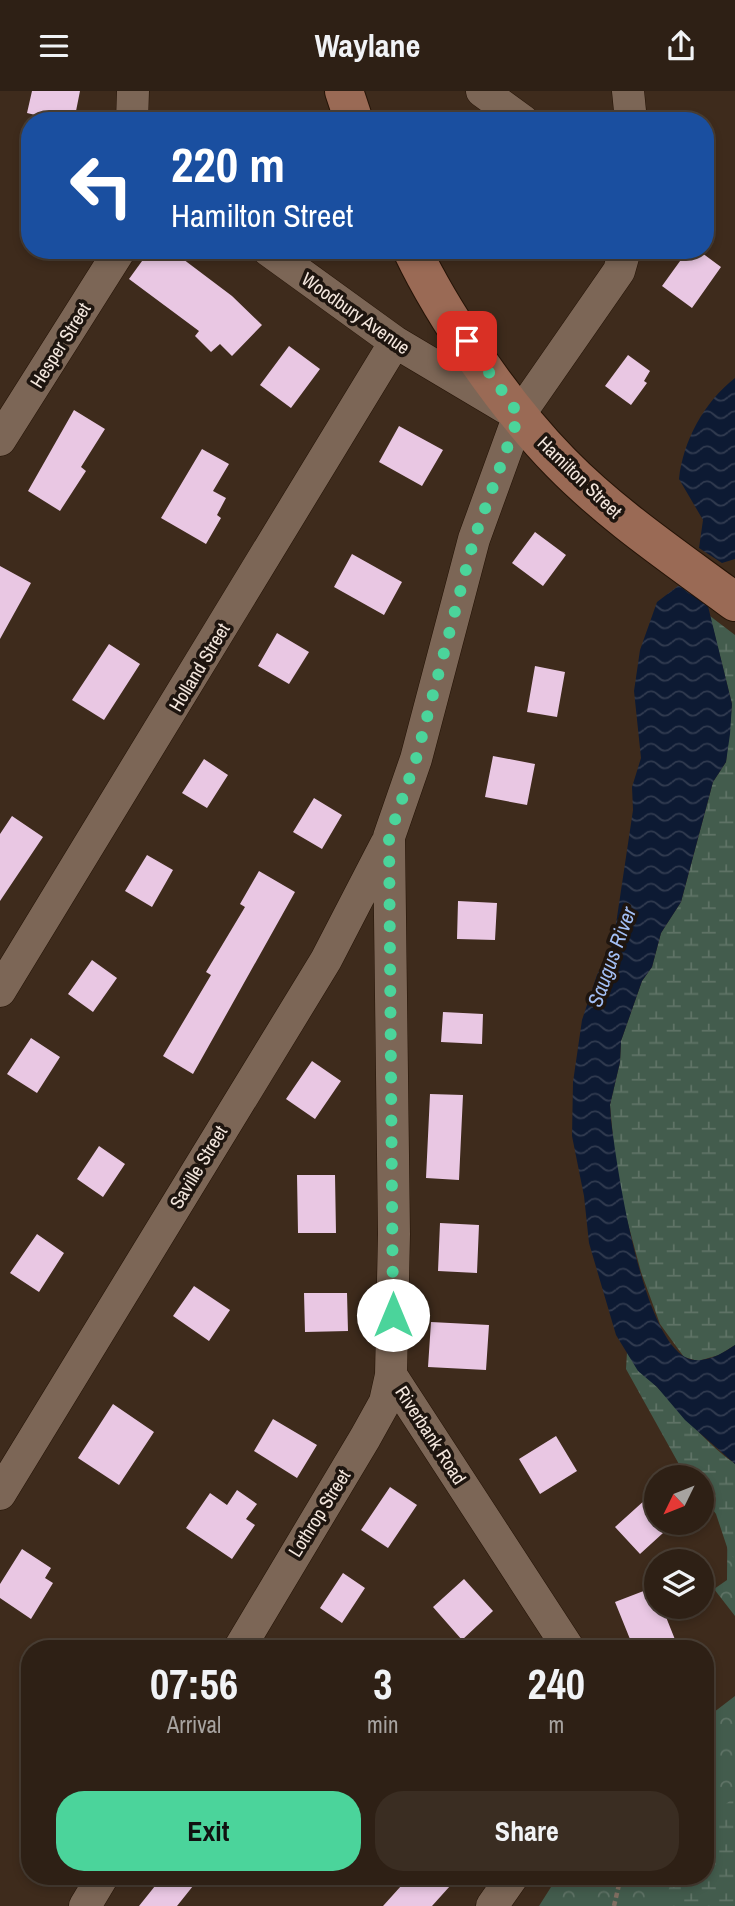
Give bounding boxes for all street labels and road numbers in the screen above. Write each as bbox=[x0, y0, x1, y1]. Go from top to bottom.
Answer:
street label: Woodbury Avenue bbox=[297, 266, 415, 360]
street label: Hesper Street bbox=[24, 297, 97, 393]
street label: Hamilton Street bbox=[532, 430, 628, 524]
street label: Holland Street bbox=[162, 617, 236, 716]
street label: Saville Street bbox=[163, 1120, 233, 1213]
street label: Riverbank Road bbox=[389, 1381, 473, 1489]
street label: Lothrop Street bbox=[282, 1464, 357, 1562]

